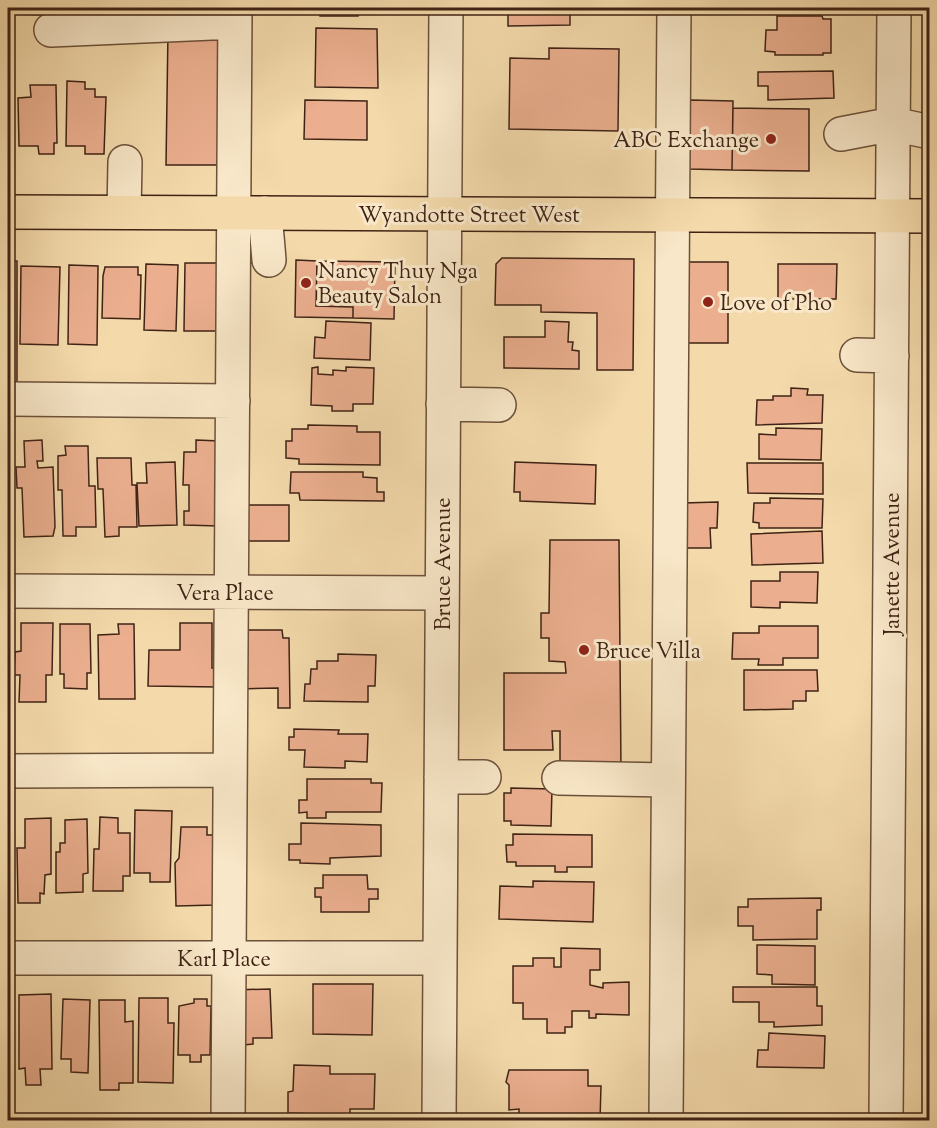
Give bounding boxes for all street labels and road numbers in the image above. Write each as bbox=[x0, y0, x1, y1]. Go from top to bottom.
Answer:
street label: Wyandotte Street West bbox=[358, 201, 580, 233]
street label: Janette Avenue bbox=[878, 493, 910, 636]
street label: Bruce Avenue bbox=[429, 497, 461, 631]
street label: Vera Place bbox=[176, 579, 274, 611]
street label: Karl Place bbox=[177, 945, 271, 977]

